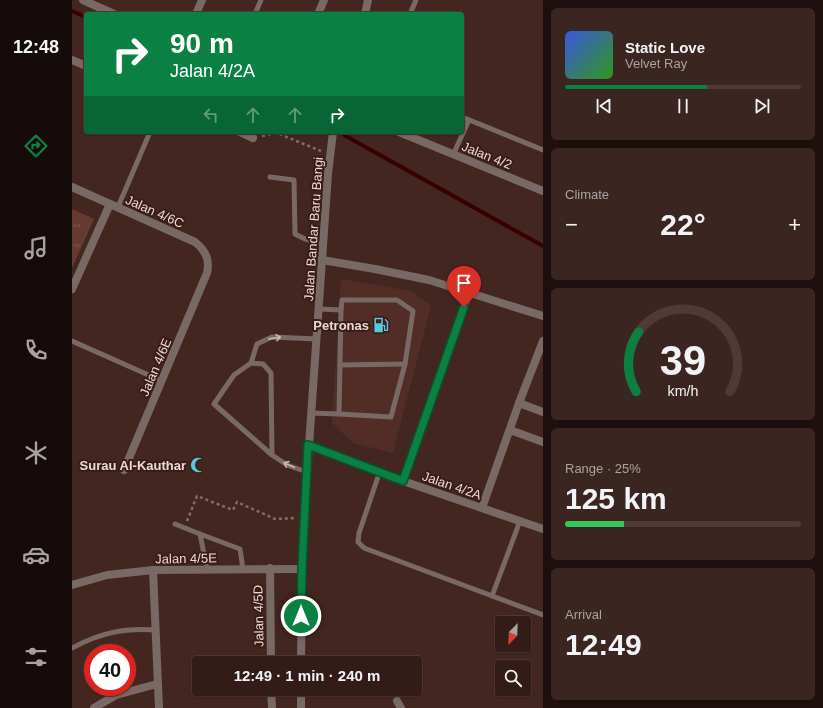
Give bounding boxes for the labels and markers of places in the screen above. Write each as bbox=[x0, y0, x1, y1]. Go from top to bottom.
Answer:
pin bbox=[447, 266, 481, 307]
fuel station icon: Petronas bbox=[372, 316, 390, 334]
place label: Petronas bbox=[313, 318, 369, 333]
mosque icon: Surau Al-Kauthar bbox=[189, 456, 207, 474]
place label: Surau Al-Kauthar bbox=[80, 458, 186, 473]

